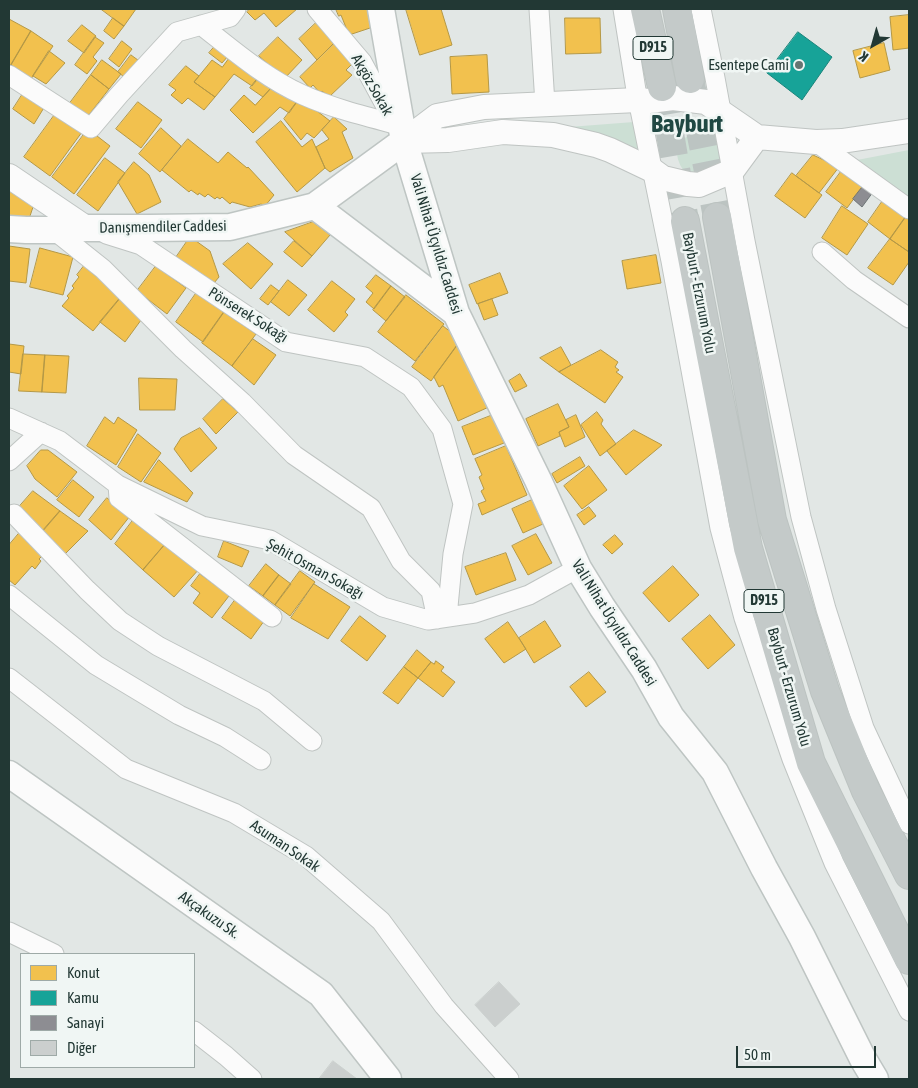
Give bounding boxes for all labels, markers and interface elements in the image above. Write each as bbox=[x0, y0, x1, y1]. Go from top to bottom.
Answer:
north arrow bbox=[848, 20, 898, 70]
road number: D915 bbox=[633, 36, 673, 59]
text: K bbox=[856, 48, 871, 65]
street label: Akgöz Sokak bbox=[347, 51, 397, 119]
place label: Esentepe Cami bbox=[708, 56, 789, 74]
marker: Esentepe Cami bbox=[793, 59, 805, 71]
district label: Bayburt bbox=[651, 109, 723, 139]
street label: Vali Nihat Üçyıldız Caddesi bbox=[406, 172, 466, 316]
street label: Danışmendiler Caddesi bbox=[99, 217, 227, 237]
street label: Bayburt - Erzurum Yolu bbox=[678, 231, 720, 355]
street label: Pönserek Sokağı bbox=[205, 283, 291, 347]
street label: Şehit Osman Sokağı bbox=[263, 535, 367, 603]
street label: Vali Nihat Üçyıldız Caddesi bbox=[568, 556, 660, 690]
road number: D915 bbox=[744, 590, 784, 612]
street label: Bayburt - Erzurum Yolu bbox=[763, 625, 815, 749]
street label: Asuman Sokak bbox=[247, 816, 323, 876]
street label: Akçakuzu Sk. bbox=[175, 887, 243, 943]
legend bbox=[20, 953, 195, 1068]
text: Konut bbox=[67, 964, 100, 981]
text: Kamu bbox=[67, 989, 99, 1006]
text: Sanayi bbox=[67, 1014, 104, 1031]
scale bar bbox=[738, 1036, 878, 1068]
text: Diğer bbox=[67, 1039, 96, 1056]
text: 50 m bbox=[744, 1046, 771, 1063]

